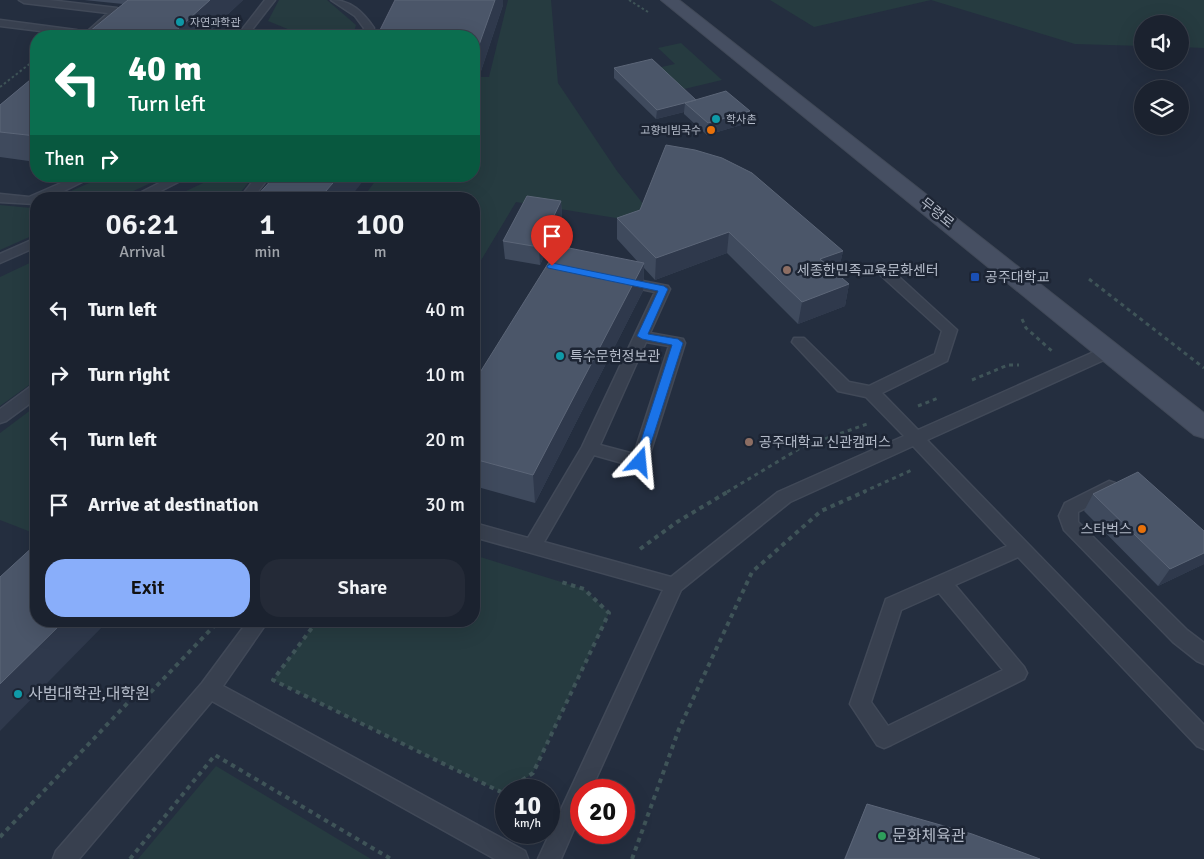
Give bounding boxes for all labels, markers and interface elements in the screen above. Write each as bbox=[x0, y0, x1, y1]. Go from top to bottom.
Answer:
map controls bbox=[1134, 15, 1189, 135]
button: sound bbox=[1134, 15, 1189, 70]
marker: 자연과학관 bbox=[174, 16, 186, 28]
place label: 자연과학관 bbox=[190, 16, 241, 29]
text: 40 m bbox=[128, 47, 202, 90]
icon: left bbox=[45, 50, 110, 115]
button: layers bbox=[1134, 80, 1189, 135]
text: Turn left bbox=[128, 90, 206, 117]
marker: 학사촌 bbox=[710, 113, 722, 125]
place label: 학사촌 bbox=[726, 113, 756, 126]
place label: 고향비빔국수 bbox=[640, 124, 701, 137]
marker: 고향비빔국수 bbox=[705, 124, 717, 136]
icon: right bbox=[95, 145, 123, 173]
text: Then bbox=[45, 147, 85, 171]
street label: 무령로 bbox=[917, 194, 957, 232]
text: 06:21 bbox=[106, 206, 179, 243]
text: 1 bbox=[259, 206, 275, 243]
text: 100 bbox=[356, 206, 404, 243]
pin bbox=[531, 215, 573, 266]
icon: arrive bbox=[538, 222, 566, 250]
text: Arrival bbox=[119, 242, 165, 262]
text: min bbox=[254, 242, 280, 262]
text: m bbox=[374, 242, 386, 262]
place label: 세종한민족교육문화센터 bbox=[797, 262, 939, 279]
marker: 세종한민족교육문화센터 bbox=[781, 264, 793, 276]
place label: 공주대학교 bbox=[985, 269, 1050, 286]
marker: 공주대학교 bbox=[969, 271, 981, 283]
icon: left bbox=[45, 296, 73, 324]
text: Turn left bbox=[88, 298, 157, 322]
text: 40 m bbox=[425, 298, 465, 322]
place label: 특수문헌정보관 bbox=[570, 348, 660, 365]
marker: 특수문헌정보관 bbox=[554, 350, 566, 362]
icon: right bbox=[45, 361, 73, 389]
text: Turn right bbox=[88, 363, 170, 387]
text: 10 m bbox=[425, 363, 465, 387]
icon: left bbox=[45, 426, 73, 454]
text: Turn left bbox=[88, 428, 157, 452]
text: 20 m bbox=[425, 428, 465, 452]
place label: 공주대학교 신관캠퍼스 bbox=[759, 434, 891, 451]
position arrow bbox=[613, 435, 665, 487]
marker: 공주대학교 신관캠퍼스 bbox=[743, 436, 755, 448]
icon: arrive bbox=[45, 491, 73, 519]
text: Arrive at destination bbox=[88, 493, 259, 517]
text: 30 m bbox=[425, 493, 465, 517]
place label: 스타벅스 bbox=[1080, 521, 1132, 538]
marker: 스타벅스 bbox=[1136, 523, 1148, 535]
button: Exit bbox=[45, 559, 250, 617]
button: Share bbox=[260, 559, 465, 617]
place label: 사범대학관,대학원 bbox=[28, 684, 150, 704]
marker: 사범대학관,대학원 bbox=[12, 688, 24, 700]
speed limit sign: 20 bbox=[570, 779, 635, 844]
text: 10 bbox=[514, 790, 541, 821]
text: km/h bbox=[514, 816, 541, 831]
place label: 문화체육관 bbox=[892, 826, 966, 846]
marker: 문화체육관 bbox=[876, 830, 888, 842]

